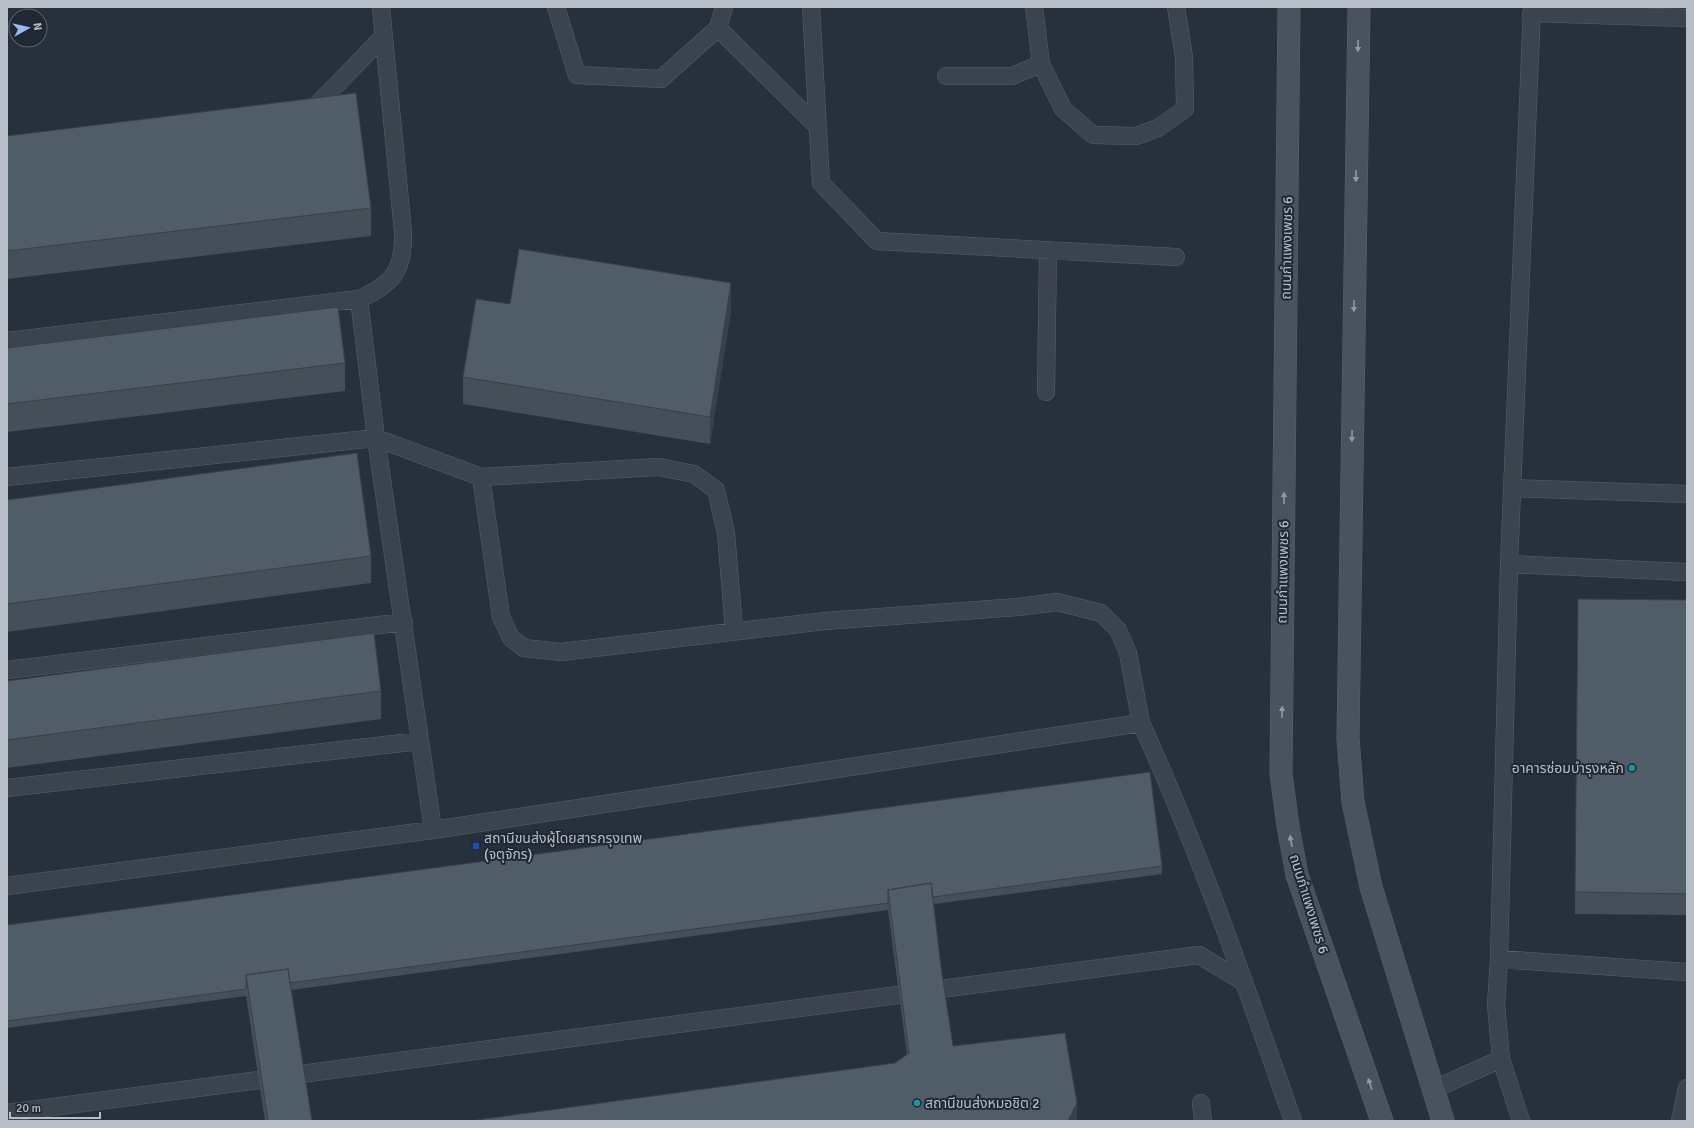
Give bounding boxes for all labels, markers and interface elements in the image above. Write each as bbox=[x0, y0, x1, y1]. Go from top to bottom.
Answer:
north arrow bbox=[8, 8, 48, 48]
text: N bbox=[30, 22, 44, 31]
one-way arrow bbox=[1355, 40, 1361, 53]
one-way arrow bbox=[1353, 170, 1359, 183]
street label: ถนนกำแพงเพชร 6 bbox=[1278, 196, 1296, 300]
one-way arrow bbox=[1351, 300, 1357, 313]
one-way arrow bbox=[1349, 430, 1355, 443]
one-way arrow bbox=[1281, 491, 1287, 504]
street label: ถนนกำแพงเพชร 6 bbox=[1274, 520, 1292, 624]
one-way arrow bbox=[1279, 705, 1285, 718]
place label: อาคารซ่อมบำรุงหลัก bbox=[1512, 760, 1624, 777]
marker: อาคารซ่อมบำรุงหลัก bbox=[1627, 763, 1637, 773]
place label: สถานีขนส่งผู้โดยสารกรุงเทพ (จตุจักร) bbox=[484, 830, 643, 863]
one-way arrow bbox=[1287, 835, 1293, 847]
marker: สถานีขนส่งผู้โดยสารกรุงเทพ (จตุจักร) bbox=[471, 841, 481, 851]
street label: ถนนกำแพงเพชร 6 bbox=[1286, 852, 1332, 956]
one-way arrow bbox=[1366, 1078, 1372, 1090]
scale bar bbox=[10, 1094, 100, 1120]
place label: สถานีขนส่งหมอชิต 2 bbox=[925, 1095, 1040, 1112]
marker: สถานีขนส่งหมอชิต 2 bbox=[912, 1098, 922, 1108]
text: 20 m bbox=[16, 1101, 41, 1116]

